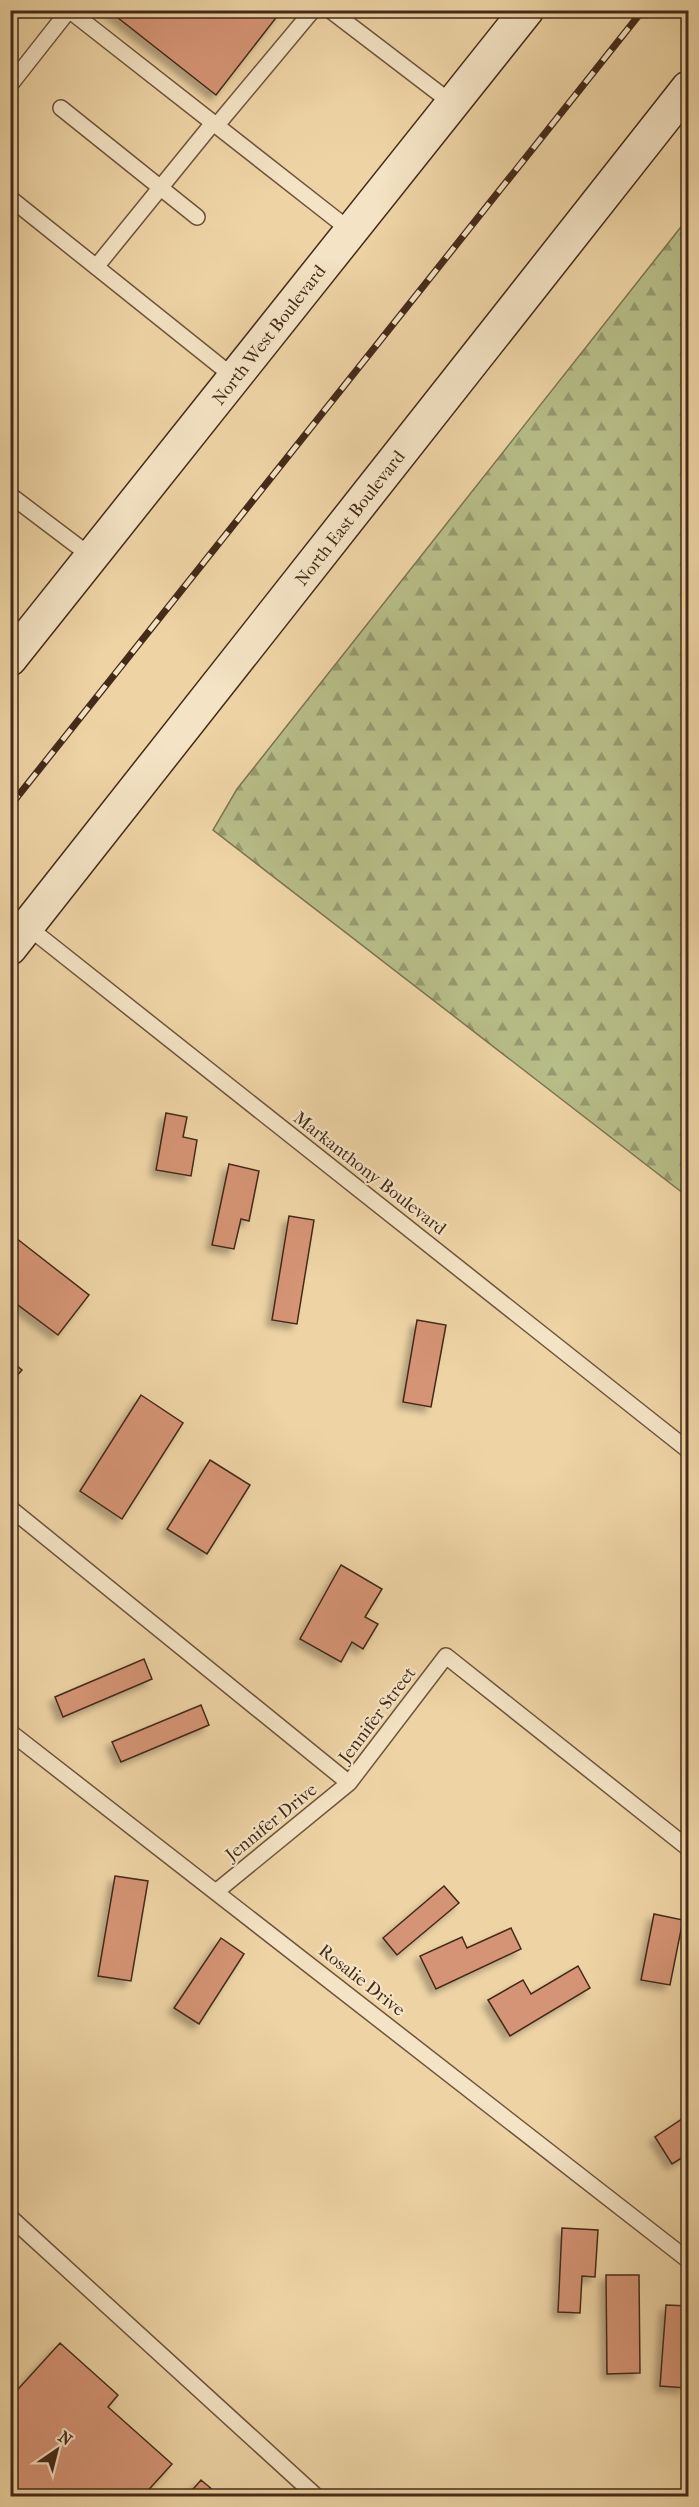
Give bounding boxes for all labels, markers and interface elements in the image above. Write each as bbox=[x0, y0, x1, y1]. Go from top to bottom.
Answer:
street label: North West Boulevard bbox=[208, 261, 331, 409]
street label: North East Boulevard bbox=[291, 446, 410, 590]
street label: Markanthony Boulevard bbox=[289, 1107, 450, 1240]
street label: Jennifer Street bbox=[333, 1663, 421, 1769]
street label: Jennifer Drive bbox=[220, 1779, 321, 1867]
street label: Rosalie Drive bbox=[314, 1940, 409, 2021]
north arrow bbox=[27, 2420, 87, 2480]
text: N bbox=[55, 2427, 76, 2450]

